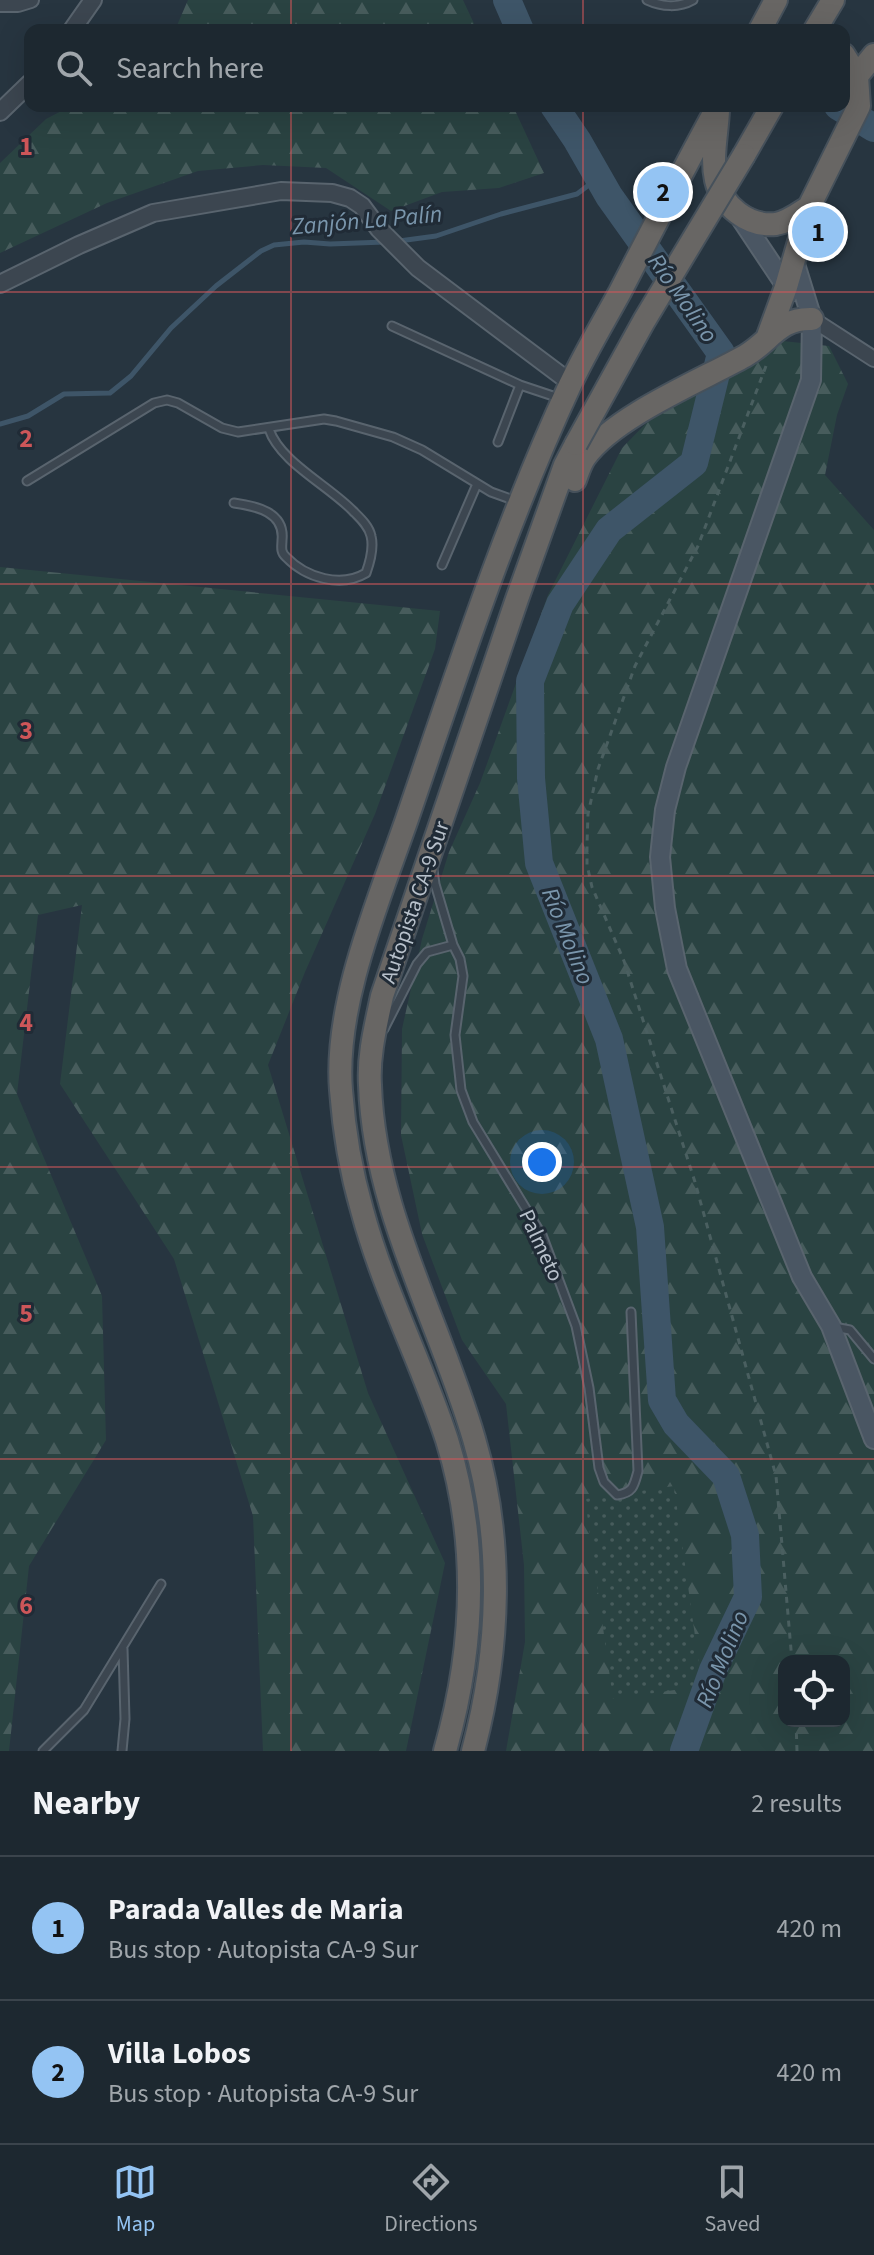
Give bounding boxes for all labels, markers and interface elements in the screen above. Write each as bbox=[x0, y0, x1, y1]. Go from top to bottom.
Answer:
search box bbox=[24, 24, 850, 112]
icon: search bbox=[52, 46, 96, 90]
text: Search here bbox=[116, 47, 264, 90]
text: 1 bbox=[19, 128, 33, 165]
pin: 2 bbox=[637, 162, 689, 222]
water label: Zanjón La Palín bbox=[289, 196, 444, 245]
pin: 1 bbox=[792, 202, 844, 262]
water label: Río Molino bbox=[639, 246, 726, 350]
text: 2 bbox=[19, 420, 33, 457]
text: 3 bbox=[19, 712, 33, 749]
street label: Autopista CA-9 Sur bbox=[372, 817, 458, 988]
water label: Río Molino bbox=[532, 882, 603, 990]
text: 4 bbox=[19, 1004, 33, 1041]
your location bbox=[522, 1142, 562, 1182]
street label: Palmeto bbox=[510, 1204, 572, 1287]
text: 5 bbox=[19, 1295, 33, 1332]
text: 6 bbox=[19, 1587, 33, 1624]
water label: Río Molino bbox=[687, 1605, 758, 1713]
map controls bbox=[778, 1655, 850, 1727]
button: locate bbox=[778, 1655, 850, 1727]
text: Nearby bbox=[32, 1779, 140, 1828]
text: 2 results bbox=[751, 1785, 842, 1822]
text: Parada Valles de Maria bbox=[108, 1888, 403, 1931]
text: 1 bbox=[51, 1910, 65, 1947]
text: 420 m bbox=[776, 1910, 842, 1947]
text: Bus stop · Autopista CA-9 Sur bbox=[108, 1931, 418, 1968]
text: Villa Lobos bbox=[108, 2032, 251, 2075]
text: 2 bbox=[51, 2054, 65, 2091]
text: 420 m bbox=[776, 2054, 842, 2091]
text: Bus stop · Autopista CA-9 Sur bbox=[108, 2075, 418, 2112]
tab: Map bbox=[113, 2160, 157, 2240]
tab: Directions bbox=[384, 2160, 477, 2240]
tab: Saved bbox=[704, 2160, 761, 2240]

